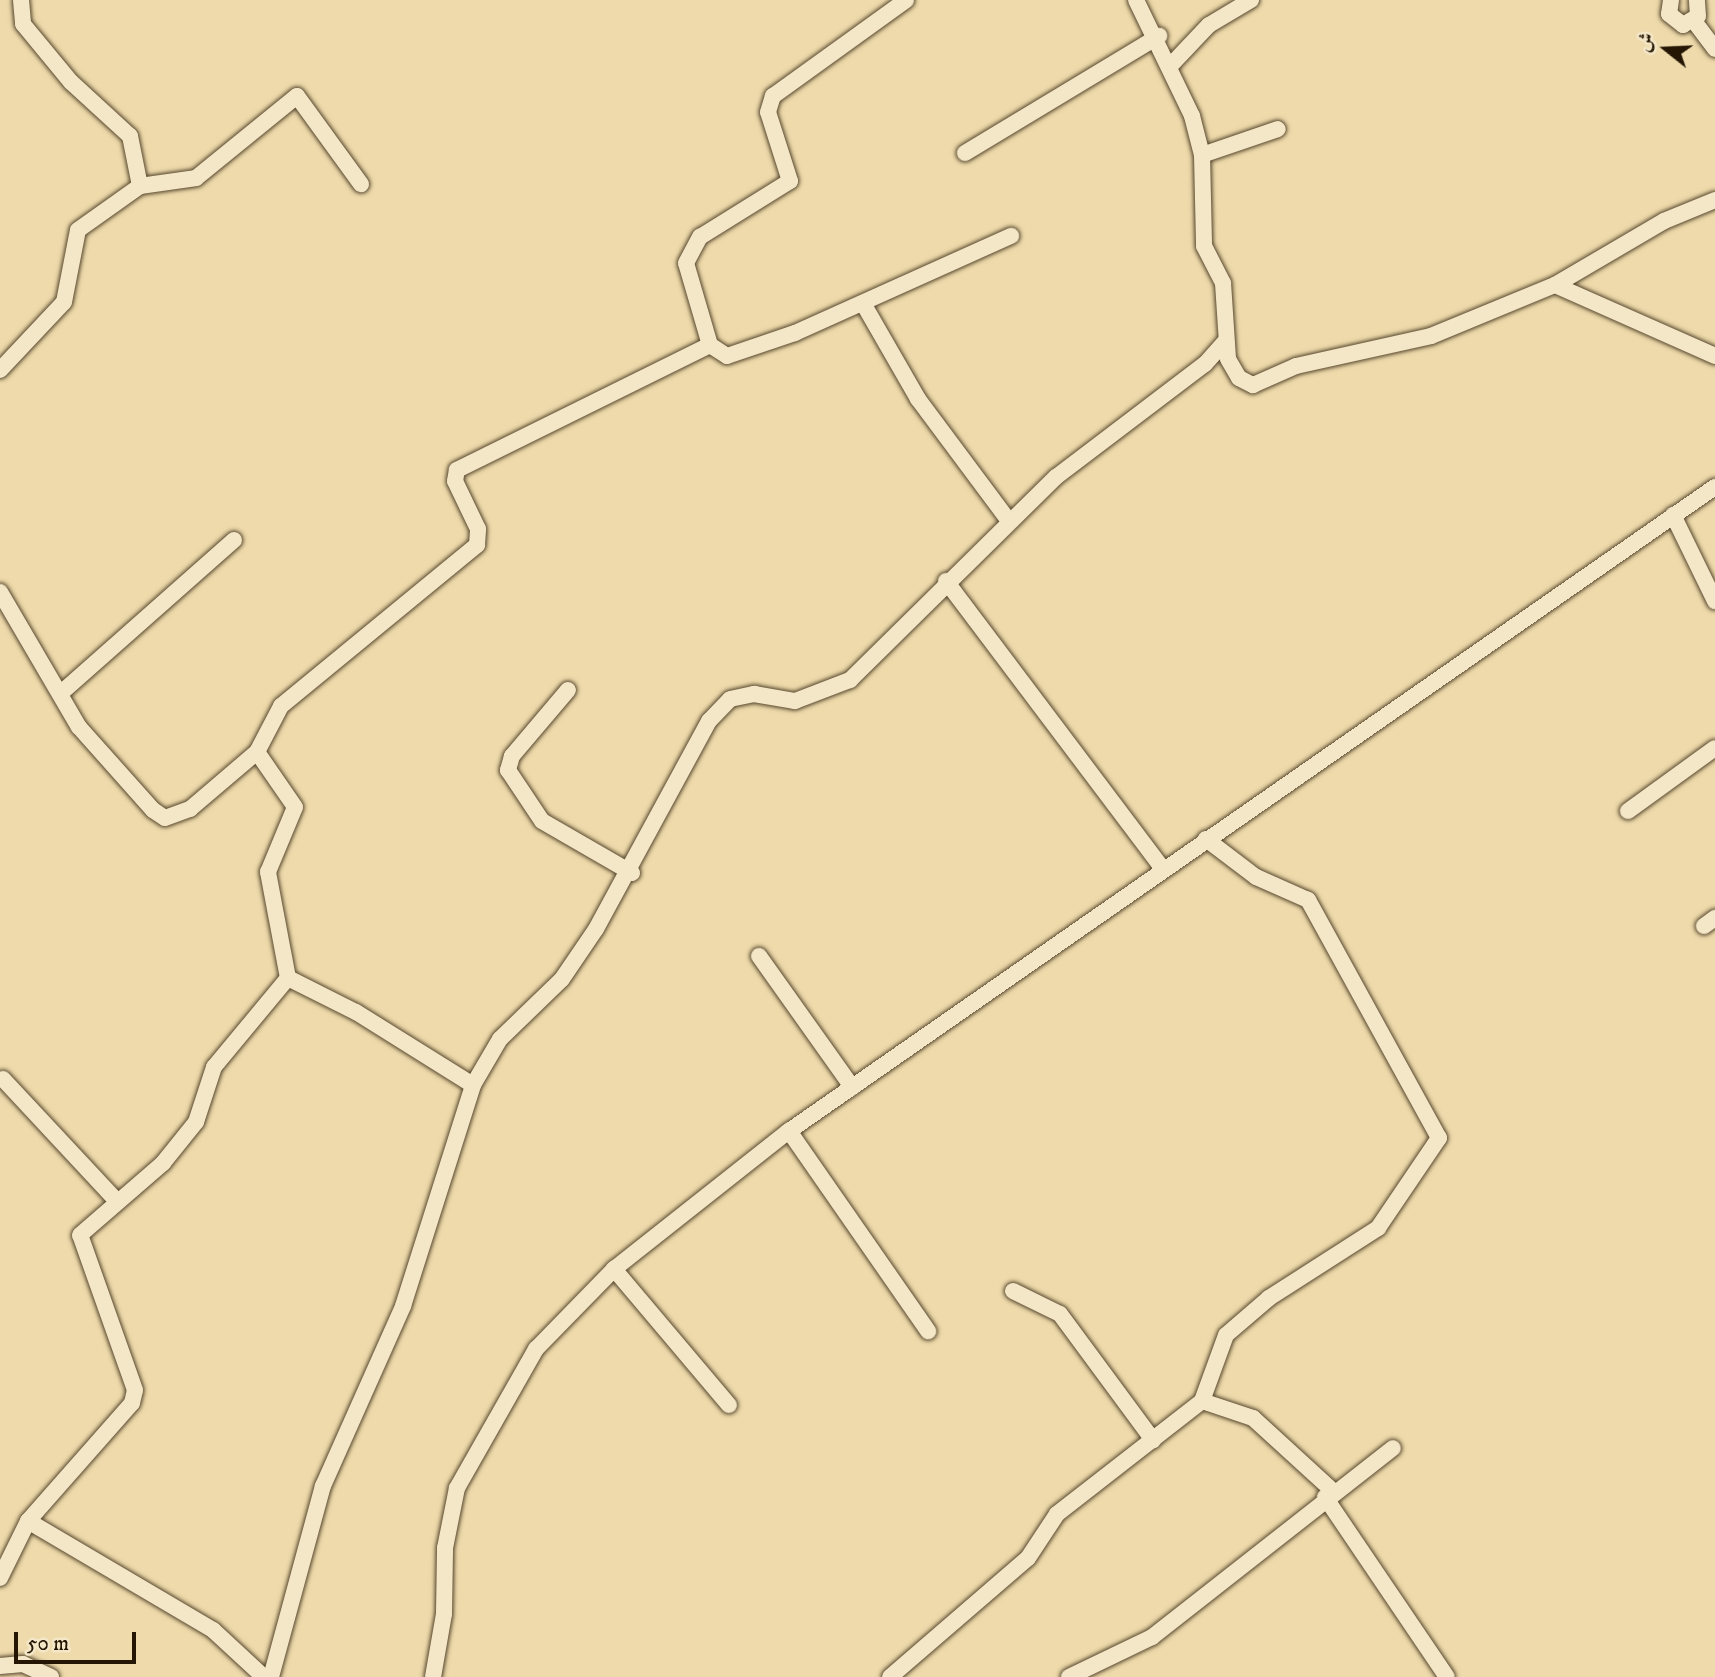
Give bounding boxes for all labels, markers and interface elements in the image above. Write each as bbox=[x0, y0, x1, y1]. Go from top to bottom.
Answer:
north arrow bbox=[1631, 14, 1701, 84]
text: ش bbox=[1632, 30, 1659, 55]
scale bar bbox=[18, 1618, 140, 1662]
text: 50 m bbox=[27, 1631, 69, 1657]

